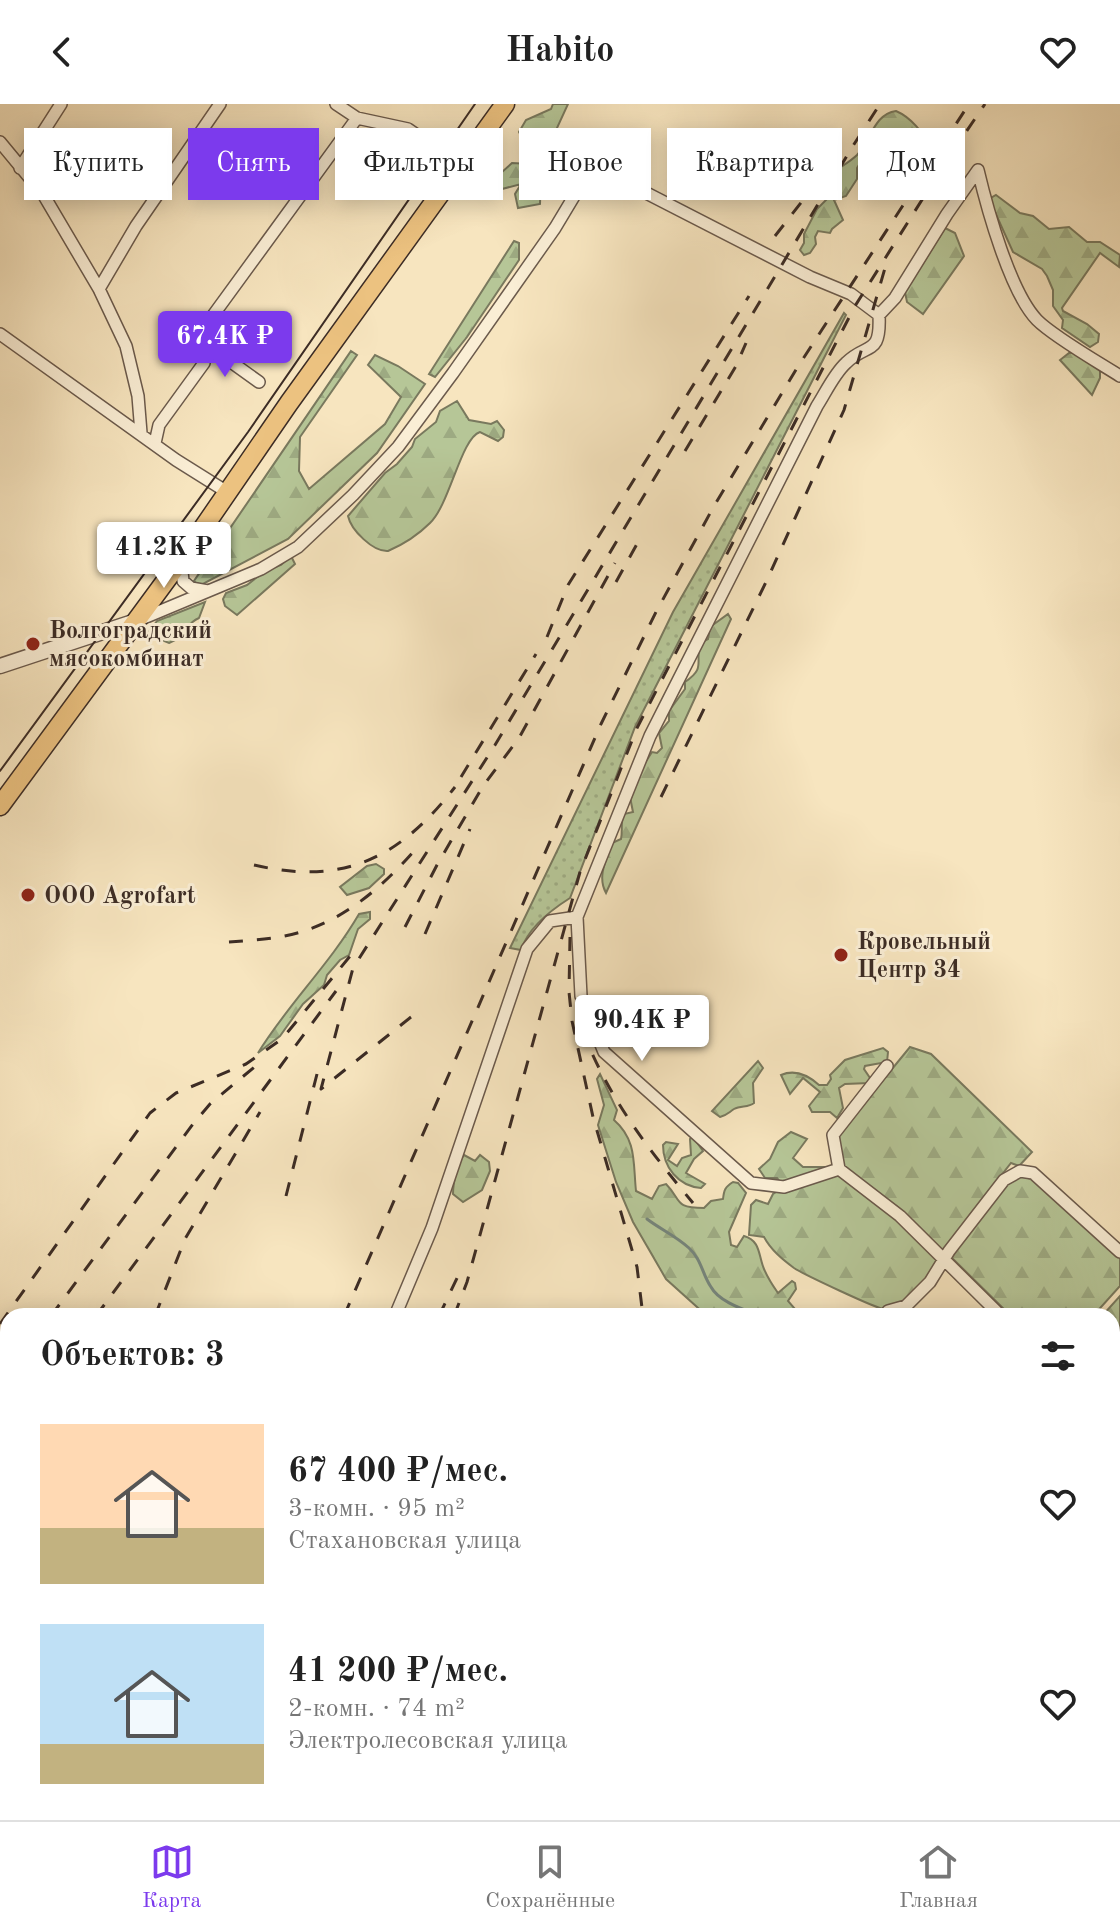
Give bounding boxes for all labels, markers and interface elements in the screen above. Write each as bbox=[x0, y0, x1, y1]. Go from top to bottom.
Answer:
icon: back bbox=[40, 30, 84, 74]
icon: heart bbox=[1036, 30, 1080, 74]
text: Habito bbox=[506, 34, 614, 70]
chip: Купить bbox=[24, 128, 172, 200]
chip: Снять bbox=[188, 128, 319, 200]
chip: Фильтры bbox=[335, 128, 503, 200]
chip: Новое bbox=[519, 128, 651, 200]
chip: Квартира bbox=[667, 128, 842, 200]
chip: Дом bbox=[858, 128, 965, 200]
pin: 67.4K ₽ bbox=[151, 311, 299, 379]
text: 67.4K ₽ bbox=[176, 324, 274, 350]
pin: 41.2K ₽ bbox=[90, 522, 238, 590]
text: 41.2K ₽ bbox=[115, 535, 213, 561]
place label: Волгоградский мясокомбинат bbox=[49, 620, 212, 672]
marker: Волгоградский мясокомбинат bbox=[24, 635, 42, 653]
place label: OOO Agrofart bbox=[44, 885, 196, 909]
marker: OOO Agrofart bbox=[19, 886, 37, 904]
place label: Кровельный Центр 34 bbox=[857, 931, 991, 983]
marker: Кровельный Центр 34 bbox=[832, 946, 850, 964]
pin: 90.4K ₽ bbox=[568, 995, 716, 1063]
text: 90.4K ₽ bbox=[593, 1008, 691, 1034]
icon: filters bbox=[1036, 1334, 1080, 1378]
text: Объектов: 3 bbox=[40, 1339, 225, 1373]
text: 67 400 ₽/мес. bbox=[288, 1455, 508, 1489]
icon: home bbox=[104, 1456, 200, 1552]
icon: heart bbox=[1036, 1482, 1080, 1526]
text: 3-комн. · 95 m² bbox=[288, 1496, 465, 1522]
text: Стахановская улица bbox=[288, 1528, 521, 1554]
text: 41 200 ₽/мес. bbox=[288, 1655, 508, 1689]
icon: home bbox=[104, 1656, 200, 1752]
icon: heart bbox=[1036, 1682, 1080, 1726]
text: 2-комн. · 74 m² bbox=[288, 1696, 465, 1722]
text: Электролесовская улица bbox=[288, 1728, 568, 1754]
tab: Карта bbox=[142, 1840, 201, 1915]
tab: Сохранённые bbox=[485, 1840, 615, 1915]
tab: Главная bbox=[899, 1840, 978, 1915]

